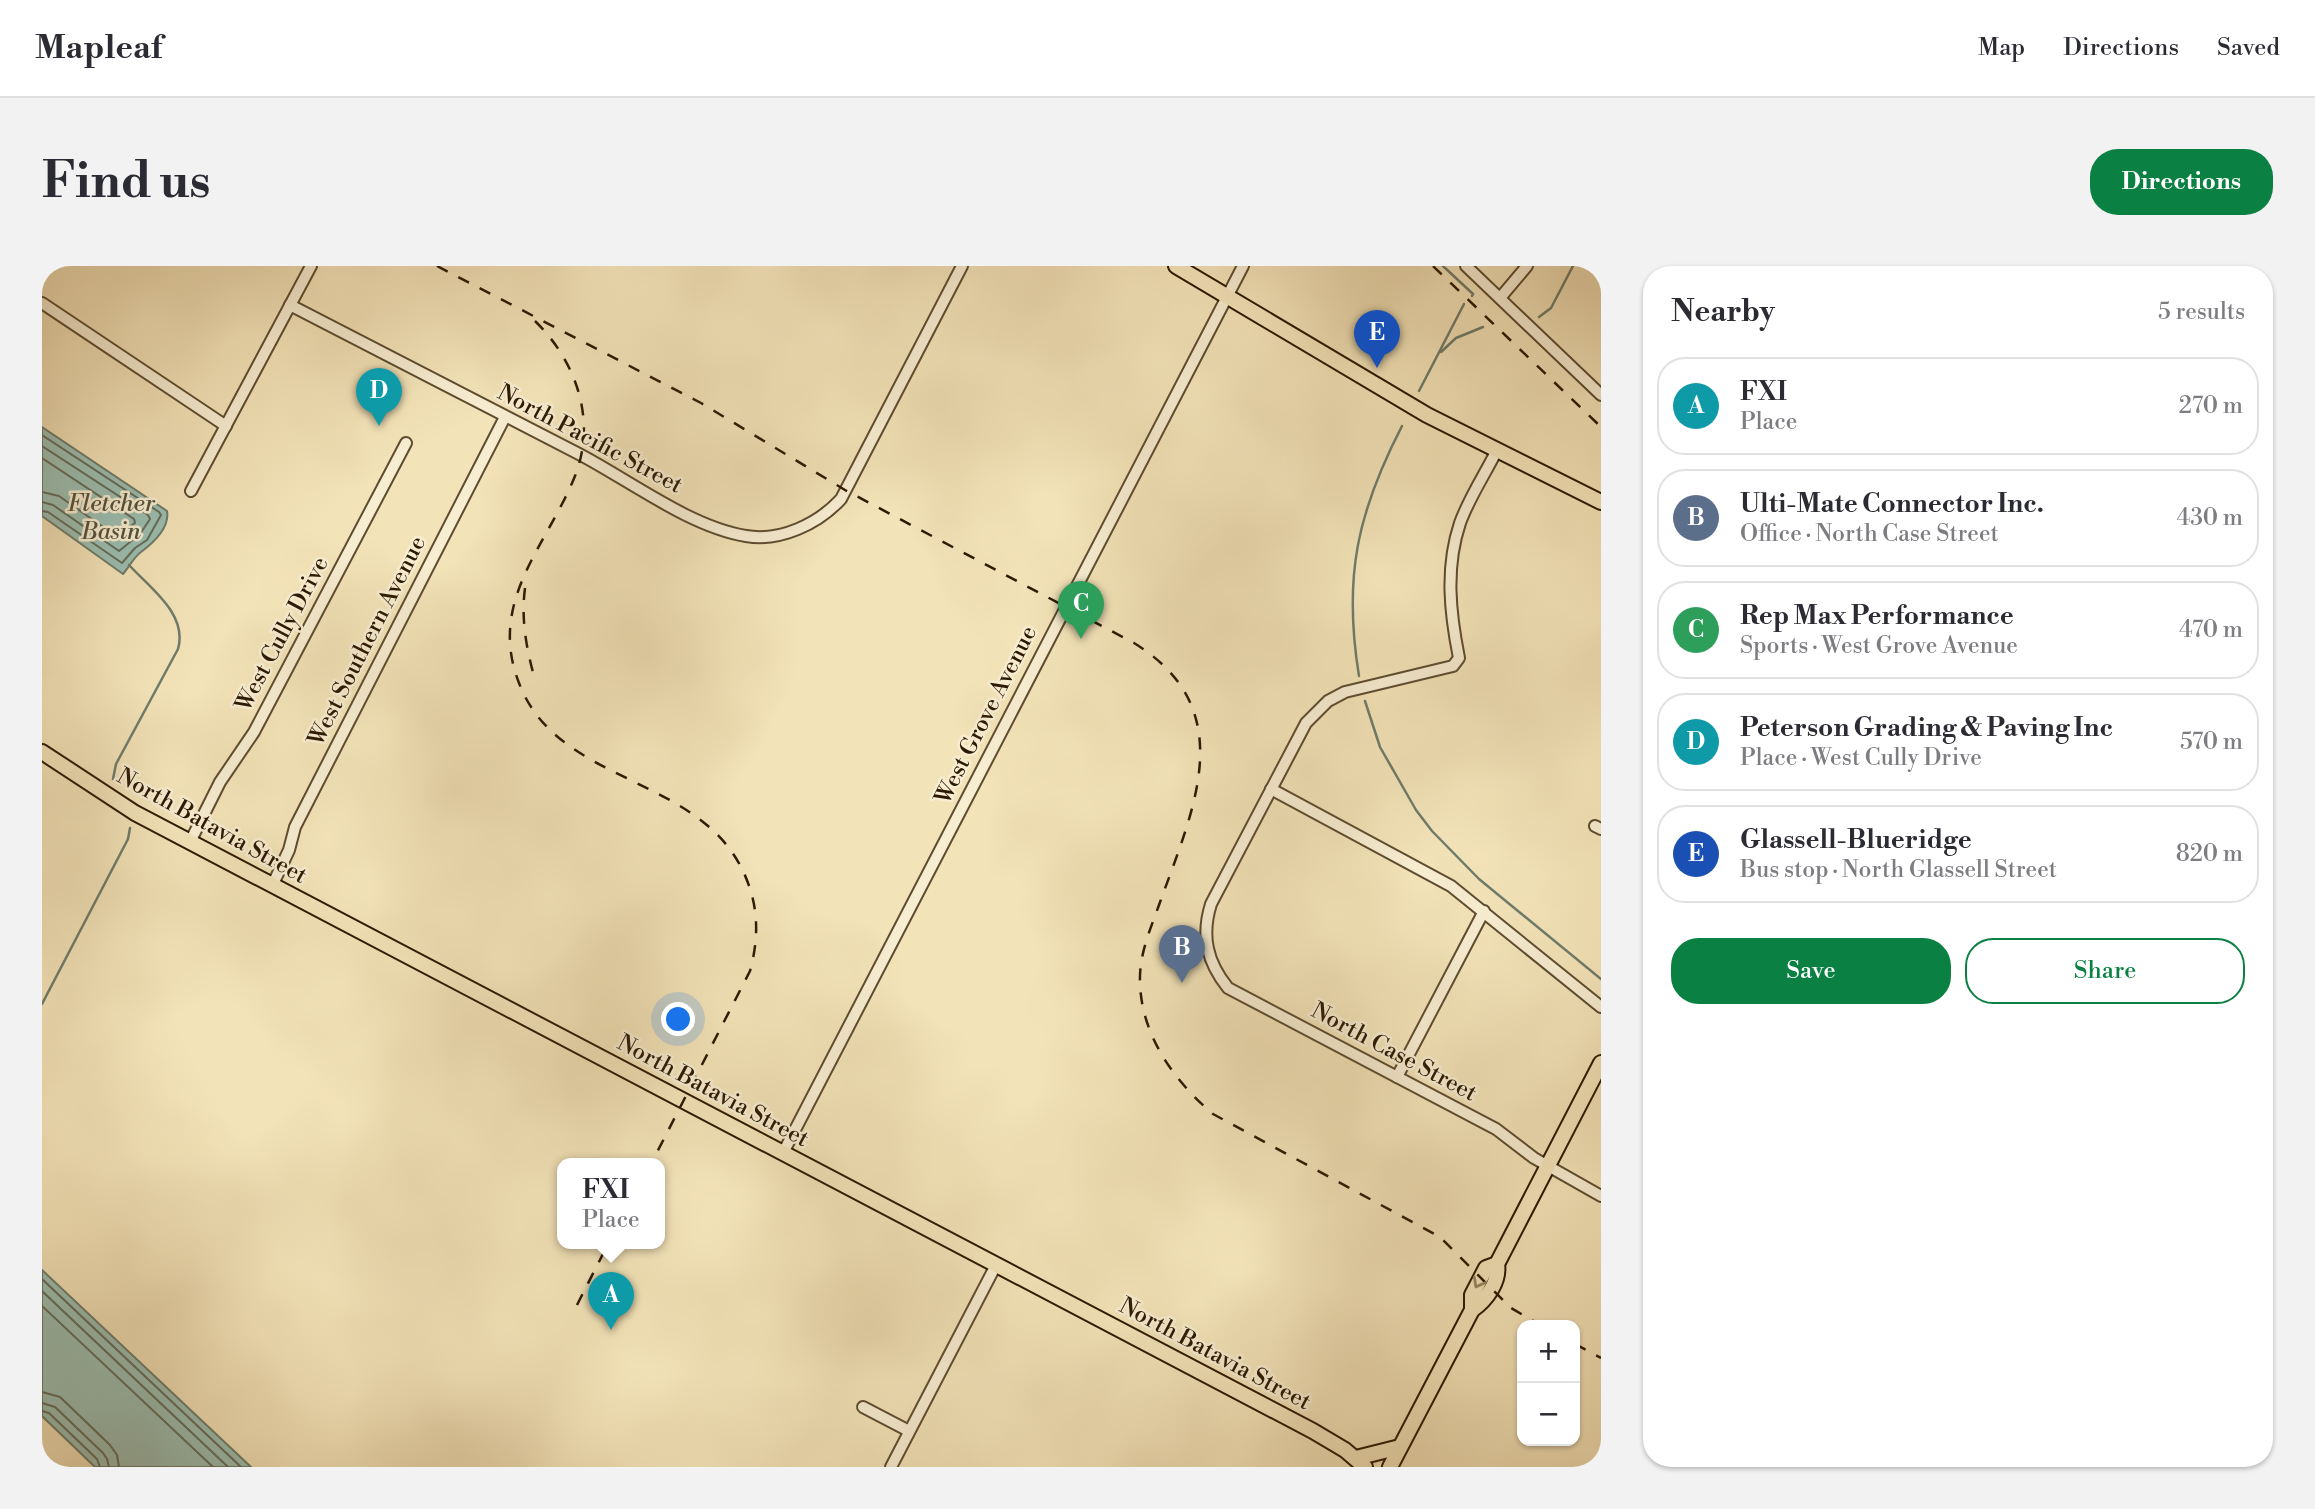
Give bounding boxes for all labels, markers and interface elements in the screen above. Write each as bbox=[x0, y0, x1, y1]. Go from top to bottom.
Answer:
text: Mapleaf bbox=[35, 28, 162, 69]
text: Map bbox=[1978, 33, 2025, 63]
text: Directions bbox=[2063, 33, 2179, 63]
text: Saved bbox=[2217, 33, 2280, 63]
button: Directions bbox=[2090, 149, 2273, 215]
text: Find us bbox=[42, 152, 211, 213]
text: Nearby bbox=[1671, 293, 1775, 331]
text: 5 results bbox=[2158, 298, 2245, 326]
pin: E bbox=[1354, 310, 1400, 368]
pin: D bbox=[356, 368, 402, 426]
text: FXI bbox=[1740, 376, 1787, 408]
street label: North Pacific Street bbox=[493, 378, 687, 500]
text: A bbox=[1688, 392, 1704, 420]
text: 270 m bbox=[2179, 392, 2243, 420]
text: Place bbox=[1740, 408, 1797, 436]
text: Ulti-Mate Connector Inc. bbox=[1740, 488, 2044, 520]
water label: Fletcher Basin bbox=[67, 489, 156, 547]
text: B bbox=[1687, 504, 1705, 532]
text: 430 m bbox=[2176, 504, 2243, 532]
text: Office · North Case Street bbox=[1740, 520, 1999, 548]
street label: West Southern Avenue bbox=[301, 531, 432, 751]
street label: West Cully Drive bbox=[229, 552, 335, 717]
pin: C bbox=[1058, 581, 1104, 639]
text: Rep Max Performance bbox=[1740, 600, 2014, 632]
text: C bbox=[1688, 616, 1704, 644]
text: 470 m bbox=[2179, 616, 2243, 644]
street label: West Grove Avenue bbox=[928, 621, 1043, 810]
text: Sports · West Grove Avenue bbox=[1740, 632, 2018, 660]
text: Peterson Grading & Paving Inc bbox=[1740, 712, 2113, 744]
text: D bbox=[1687, 728, 1705, 756]
text: 570 m bbox=[2180, 728, 2243, 756]
text: Place · West Cully Drive bbox=[1740, 744, 1982, 772]
street label: North Batavia Street bbox=[112, 762, 312, 890]
text: Glassell-Blueridge bbox=[1740, 824, 1972, 856]
text: E bbox=[1688, 840, 1704, 868]
text: 820 m bbox=[2176, 840, 2243, 868]
text: Bus stop · North Glassell Street bbox=[1740, 856, 2057, 884]
pin: B bbox=[1159, 925, 1205, 983]
button: Save bbox=[1671, 938, 1951, 1004]
button: Share bbox=[1965, 938, 2245, 1004]
street label: North Case Street bbox=[1306, 997, 1482, 1107]
your location bbox=[661, 1002, 695, 1036]
street label: North Batavia Street bbox=[612, 1029, 814, 1153]
popup bbox=[557, 1158, 665, 1249]
text: FXI bbox=[582, 1174, 629, 1206]
text: Place bbox=[582, 1206, 640, 1234]
pin: A bbox=[588, 1272, 634, 1330]
one-way arrow bbox=[1473, 1276, 1486, 1288]
street label: North Batavia Street bbox=[1114, 1292, 1316, 1416]
map controls bbox=[1517, 1320, 1580, 1446]
button: + bbox=[1517, 1320, 1580, 1383]
button: − bbox=[1517, 1383, 1580, 1446]

